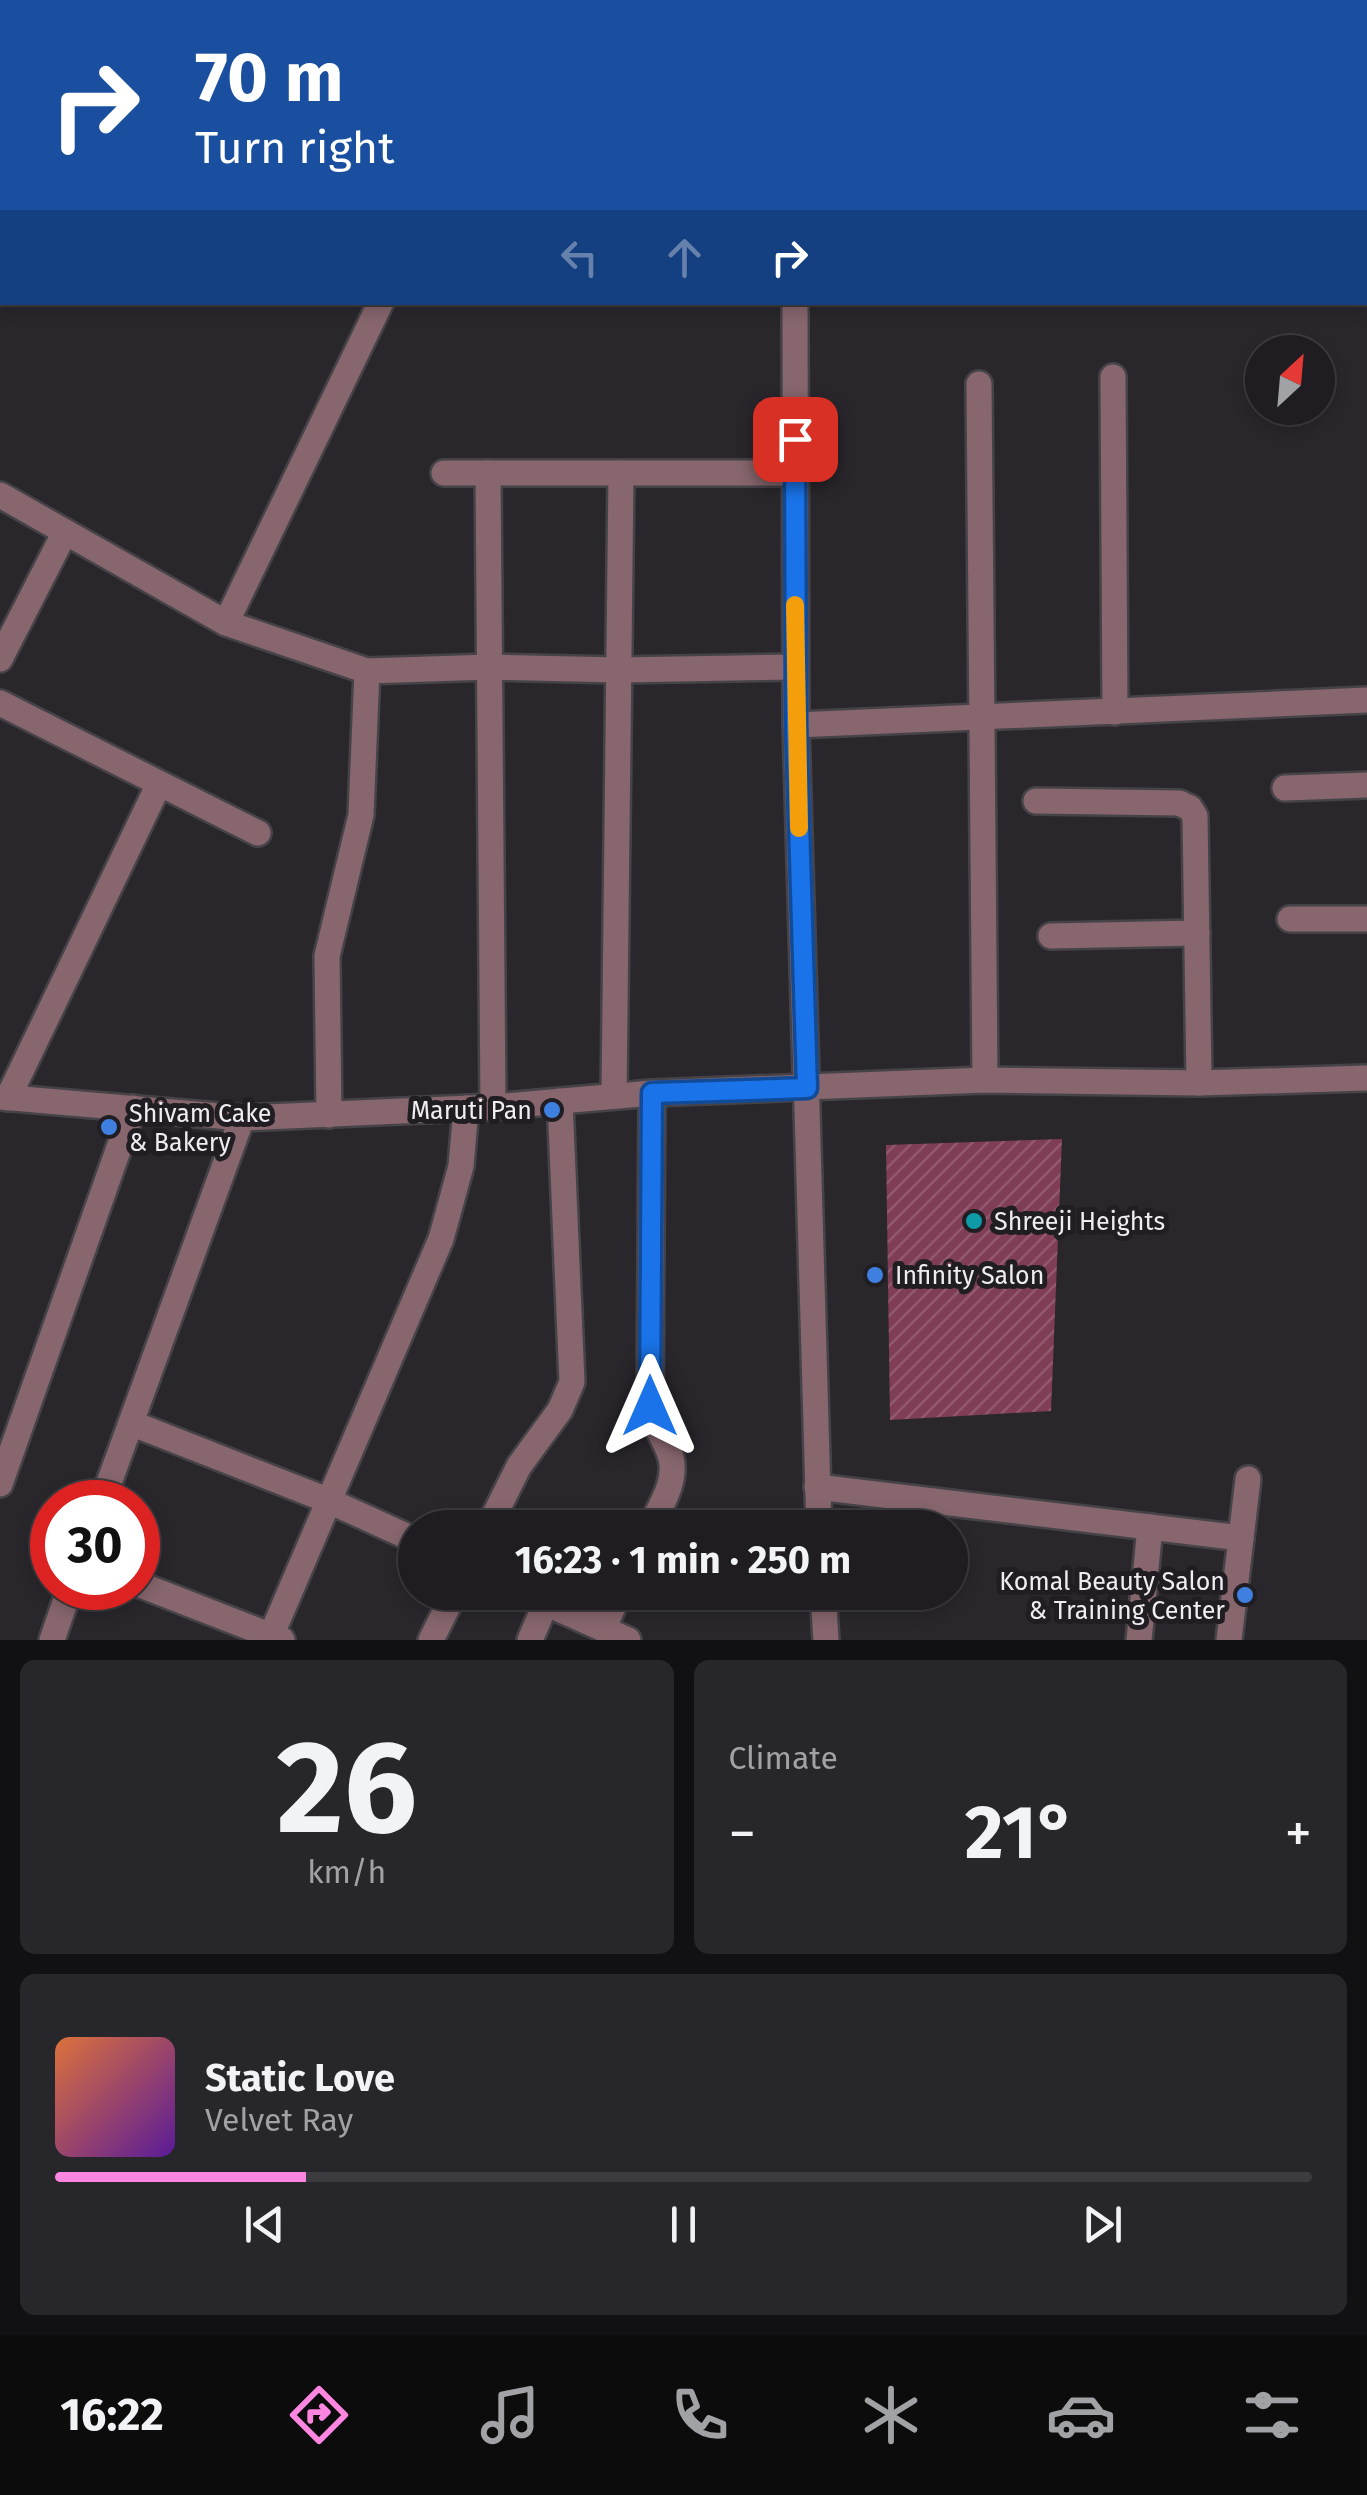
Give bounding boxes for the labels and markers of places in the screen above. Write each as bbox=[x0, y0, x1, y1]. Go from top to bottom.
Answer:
pin bbox=[753, 397, 838, 482]
place label: Maruti Pan bbox=[411, 1096, 532, 1126]
place label: Shivam Cake & Bakery bbox=[129, 1099, 271, 1158]
marker: Maruti Pan bbox=[541, 1099, 563, 1121]
marker: Shivam Cake & Bakery bbox=[98, 1116, 120, 1138]
place label: Shreeji Heights bbox=[994, 1207, 1165, 1237]
marker: Shreeji Heights bbox=[963, 1210, 985, 1232]
place label: Infinity Salon bbox=[895, 1261, 1044, 1291]
marker: Infinity Salon bbox=[864, 1264, 886, 1286]
place label: Komal Beauty Salon & Training Center bbox=[999, 1567, 1225, 1626]
marker: Komal Beauty Salon & Training Center bbox=[1234, 1584, 1256, 1606]

